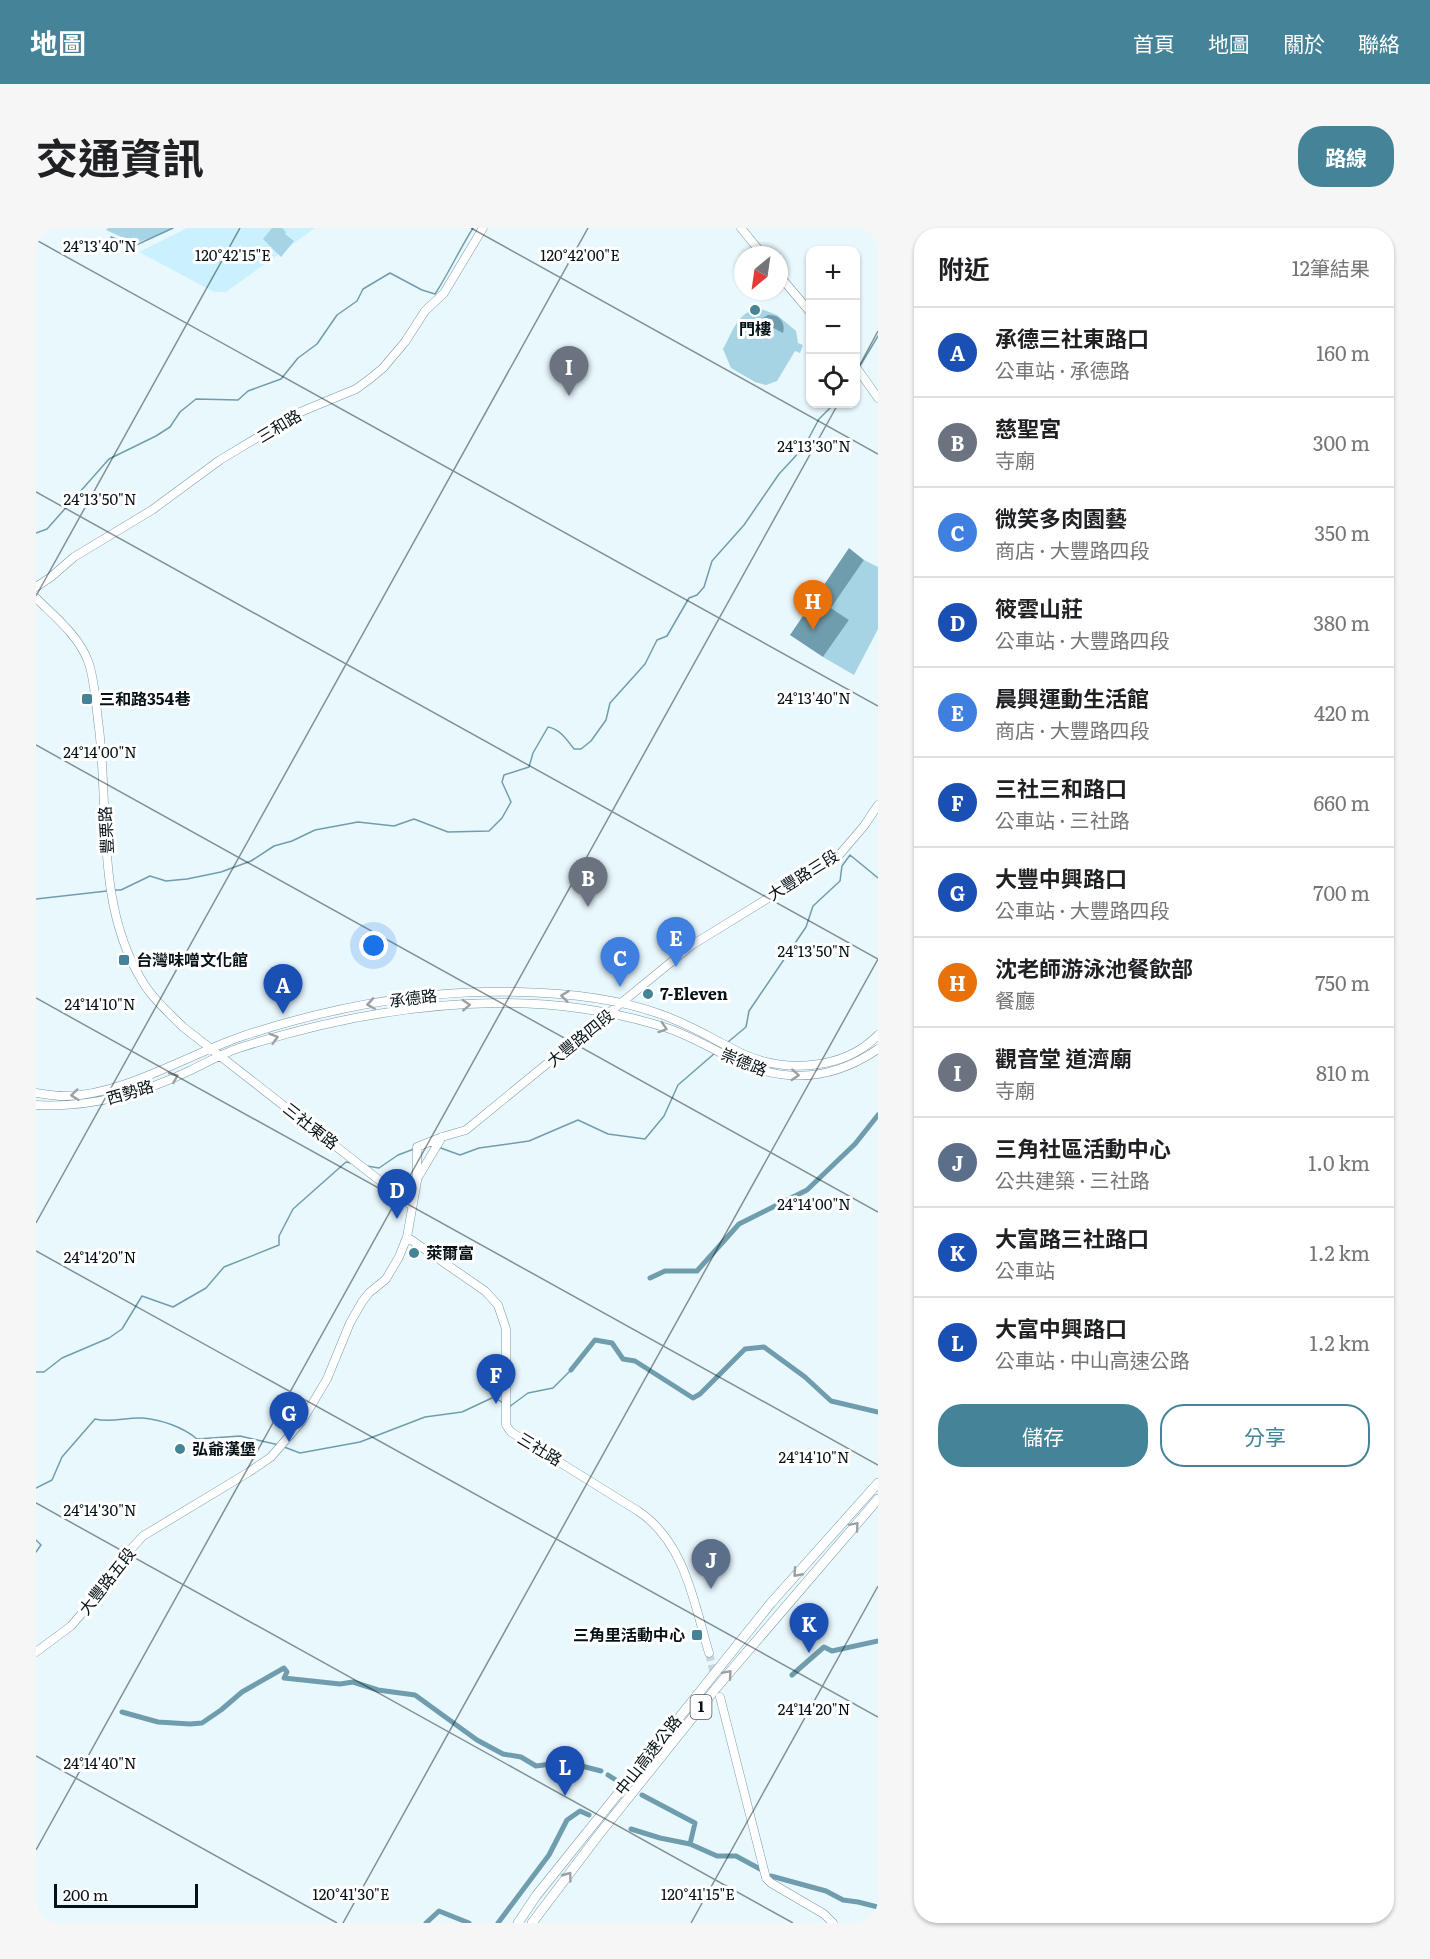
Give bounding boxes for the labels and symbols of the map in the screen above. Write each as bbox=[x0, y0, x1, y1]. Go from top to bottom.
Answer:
text: 24°13'40"N bbox=[63, 234, 137, 257]
text: 120°42'15"E bbox=[195, 243, 271, 266]
text: 120°42'00"E bbox=[540, 243, 620, 266]
north arrow bbox=[734, 246, 788, 300]
marker: 門樓 bbox=[748, 303, 762, 317]
place label: 門樓 bbox=[739, 316, 771, 340]
pin: I bbox=[550, 346, 588, 396]
street label: 三和路 bbox=[252, 402, 305, 448]
text: 24°13'30"N bbox=[777, 434, 851, 457]
text: 24°13'50"N bbox=[64, 487, 136, 510]
pin: H bbox=[794, 580, 832, 630]
place label: 三和路354巷 bbox=[99, 686, 191, 710]
text: 24°13'40"N bbox=[777, 686, 851, 709]
marker: 三和路354巷 bbox=[80, 692, 94, 706]
text: 24°14'00"N bbox=[63, 740, 137, 763]
street label: 豐栗路 bbox=[92, 805, 118, 855]
street label: 大豐路三段 bbox=[762, 843, 843, 906]
pin: B bbox=[568, 858, 608, 907]
pin: E bbox=[656, 918, 696, 967]
your location bbox=[359, 931, 388, 960]
pin: C bbox=[600, 938, 640, 987]
text: 24°13'50"N bbox=[778, 939, 850, 962]
place label: 台灣味噌文化館 bbox=[136, 947, 248, 971]
marker: 台灣味噌文化館 bbox=[117, 953, 131, 967]
pin: A bbox=[264, 964, 302, 1014]
place label: 7-Eleven bbox=[660, 981, 728, 1005]
street label: 承德路 bbox=[388, 982, 438, 1012]
marker: 7-Eleven bbox=[641, 987, 655, 1001]
one-way arrow bbox=[560, 990, 570, 1002]
text: 24°14'10"N bbox=[65, 992, 135, 1015]
one-way arrow bbox=[366, 997, 375, 1009]
one-way arrow bbox=[461, 999, 470, 1012]
street label: 大豐路四段 bbox=[541, 1003, 618, 1072]
one-way arrow bbox=[657, 1021, 668, 1033]
one-way arrow bbox=[268, 1033, 279, 1045]
street label: 崇德路 bbox=[718, 1041, 771, 1081]
one-way arrow bbox=[791, 1069, 800, 1082]
street label: 西勢路 bbox=[103, 1073, 156, 1109]
one-way arrow bbox=[168, 1073, 179, 1085]
one-way arrow bbox=[71, 1088, 80, 1101]
street label: 三社東路 bbox=[279, 1096, 344, 1154]
pin: D bbox=[378, 1170, 416, 1219]
text: 24°14'00"N bbox=[777, 1192, 851, 1215]
place label: 萊爾富 bbox=[426, 1240, 474, 1264]
text: 24°14'20"N bbox=[64, 1245, 136, 1268]
marker: 萊爾富 bbox=[407, 1246, 421, 1260]
pin: F bbox=[476, 1354, 516, 1404]
pin: G bbox=[270, 1392, 308, 1442]
street label: 三社路 bbox=[514, 1425, 567, 1471]
place label: 弘爺漢堡 bbox=[192, 1436, 256, 1460]
marker: 弘爺漢堡 bbox=[173, 1442, 187, 1456]
text: 24°14'10"N bbox=[779, 1445, 849, 1468]
text: 24°14'30"N bbox=[64, 1498, 136, 1521]
one-way arrow bbox=[847, 1522, 858, 1533]
pin: J bbox=[692, 1540, 730, 1589]
street label: 大豐路五段 bbox=[72, 1541, 140, 1619]
one-way arrow bbox=[793, 1567, 804, 1577]
pin: K bbox=[790, 1604, 828, 1653]
place label: 三角里活動中心 bbox=[573, 1622, 685, 1646]
marker: 三角里活動中心 bbox=[690, 1628, 704, 1642]
one-way arrow bbox=[721, 1670, 732, 1681]
road number: 1 bbox=[690, 1695, 712, 1719]
text: 24°14'20"N bbox=[778, 1697, 850, 1720]
street label: 中山高速公路 bbox=[608, 1709, 686, 1800]
pin: L bbox=[546, 1746, 584, 1796]
text: 24°14'40"N bbox=[63, 1751, 137, 1774]
one-way arrow bbox=[560, 1872, 571, 1883]
scale bar bbox=[54, 1881, 198, 1908]
text: 120°41'30"E bbox=[313, 1882, 389, 1905]
text: 120°41'15"E bbox=[661, 1882, 735, 1905]

